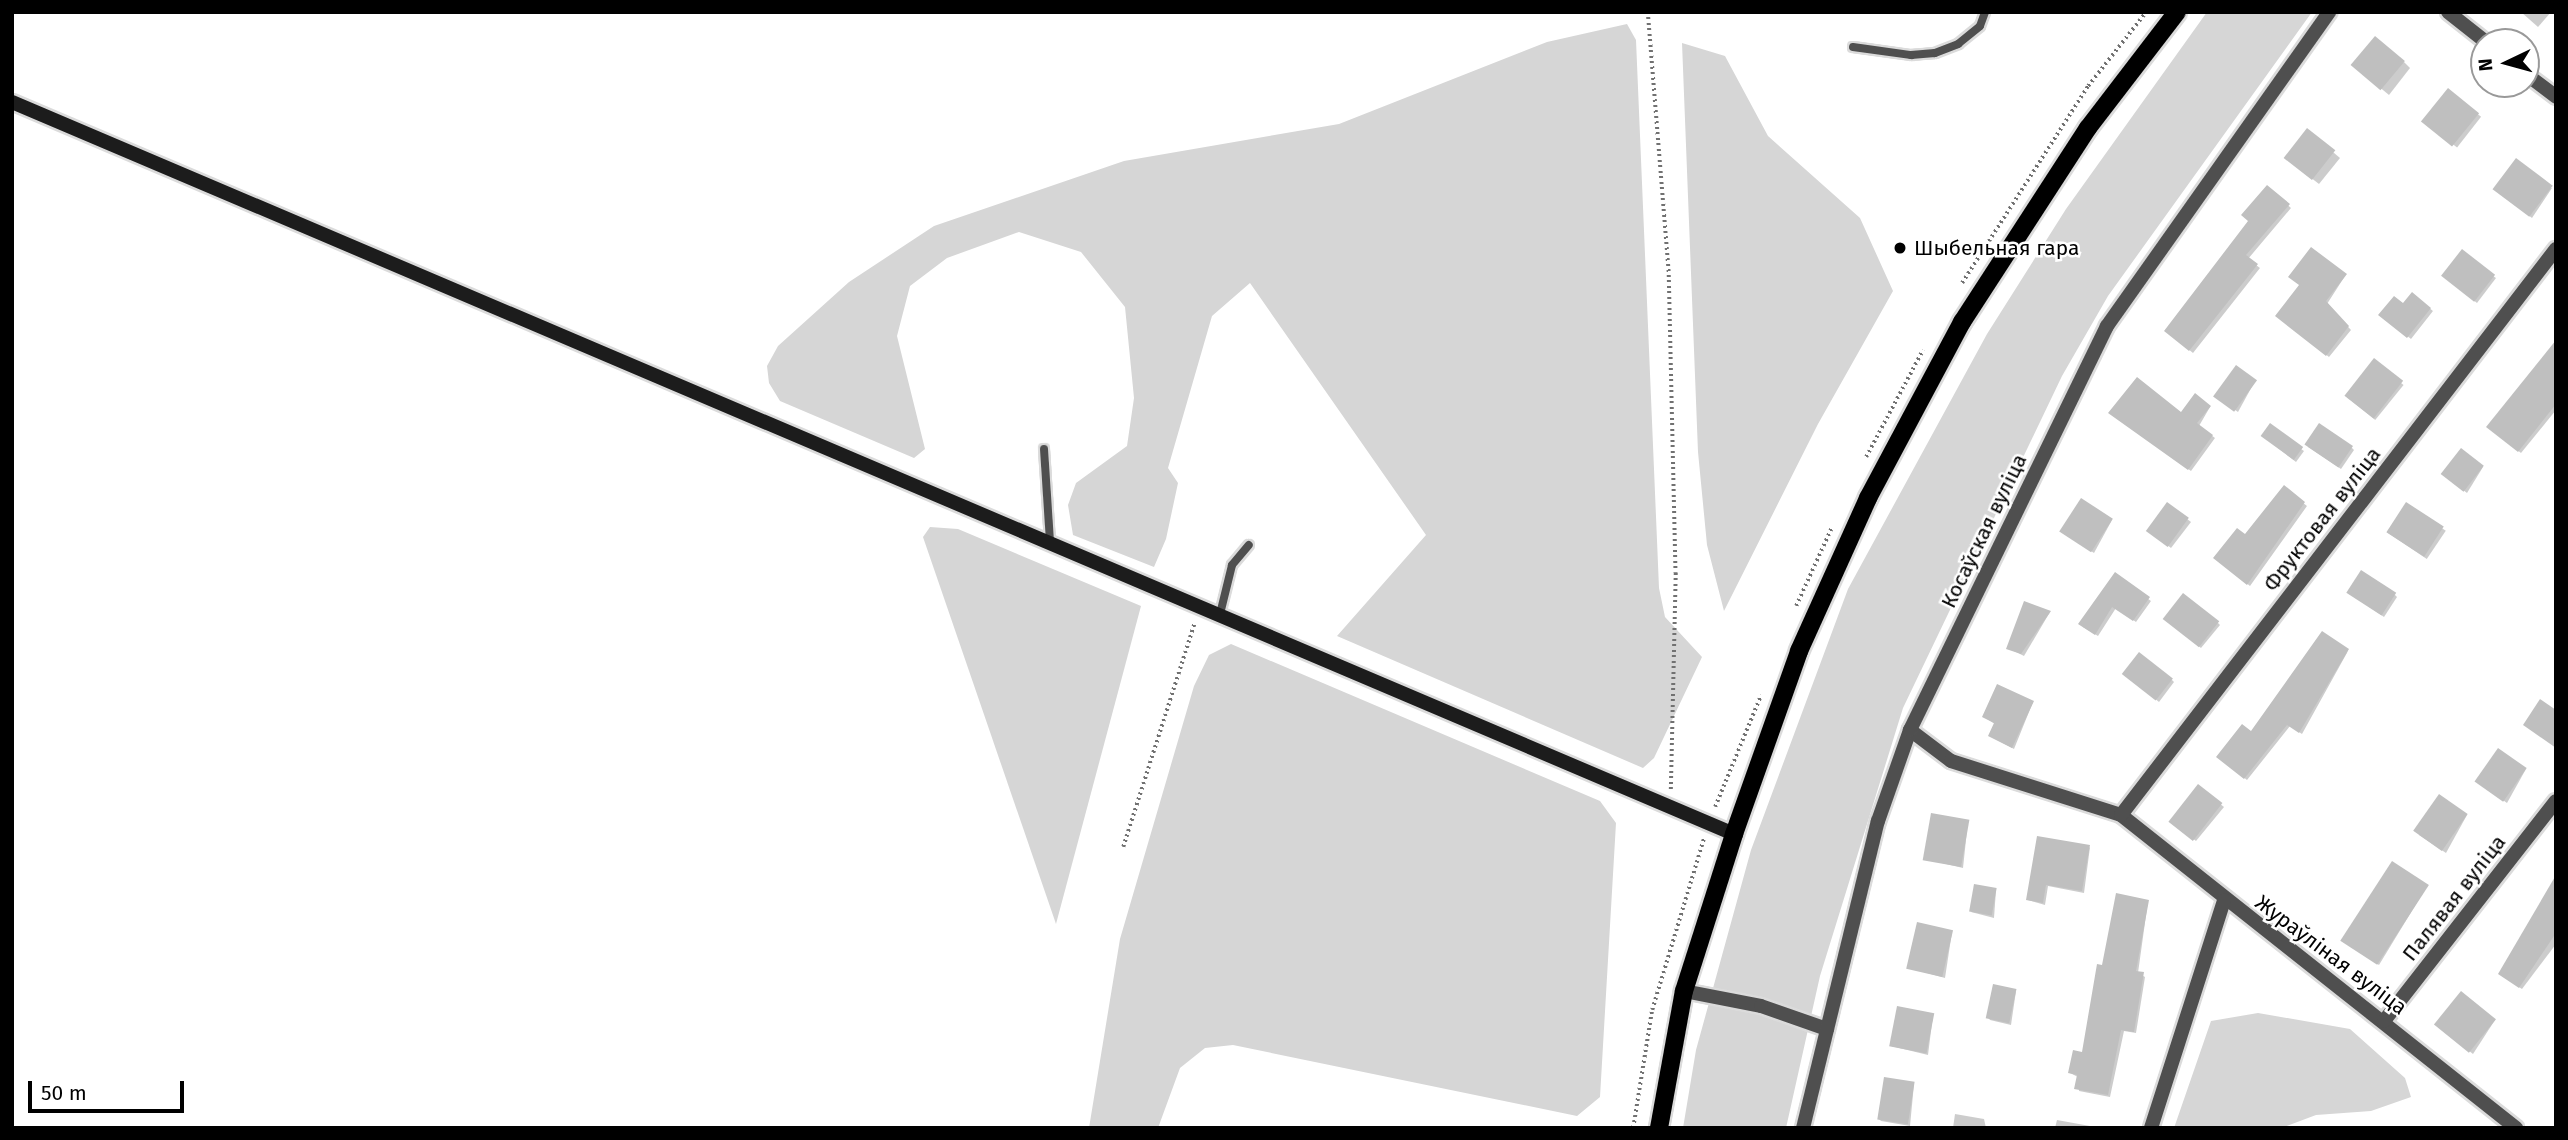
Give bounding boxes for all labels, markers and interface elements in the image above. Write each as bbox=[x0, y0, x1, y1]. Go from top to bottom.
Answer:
north arrow bbox=[2470, 28, 2540, 98]
text: N bbox=[2474, 57, 2498, 72]
place label: Шыбельная гара bbox=[1914, 235, 2079, 261]
marker: Шыбельная гара bbox=[1892, 240, 1908, 256]
street label: Фруктовая вуліца bbox=[2258, 442, 2386, 596]
street label: Косаўская вуліца bbox=[1936, 450, 2032, 612]
street label: Палявая вуліца bbox=[2397, 830, 2511, 966]
street label: Жураўліная вуліца bbox=[2250, 890, 2412, 1020]
scale bar bbox=[32, 1066, 187, 1110]
text: 50 m bbox=[41, 1080, 87, 1106]

